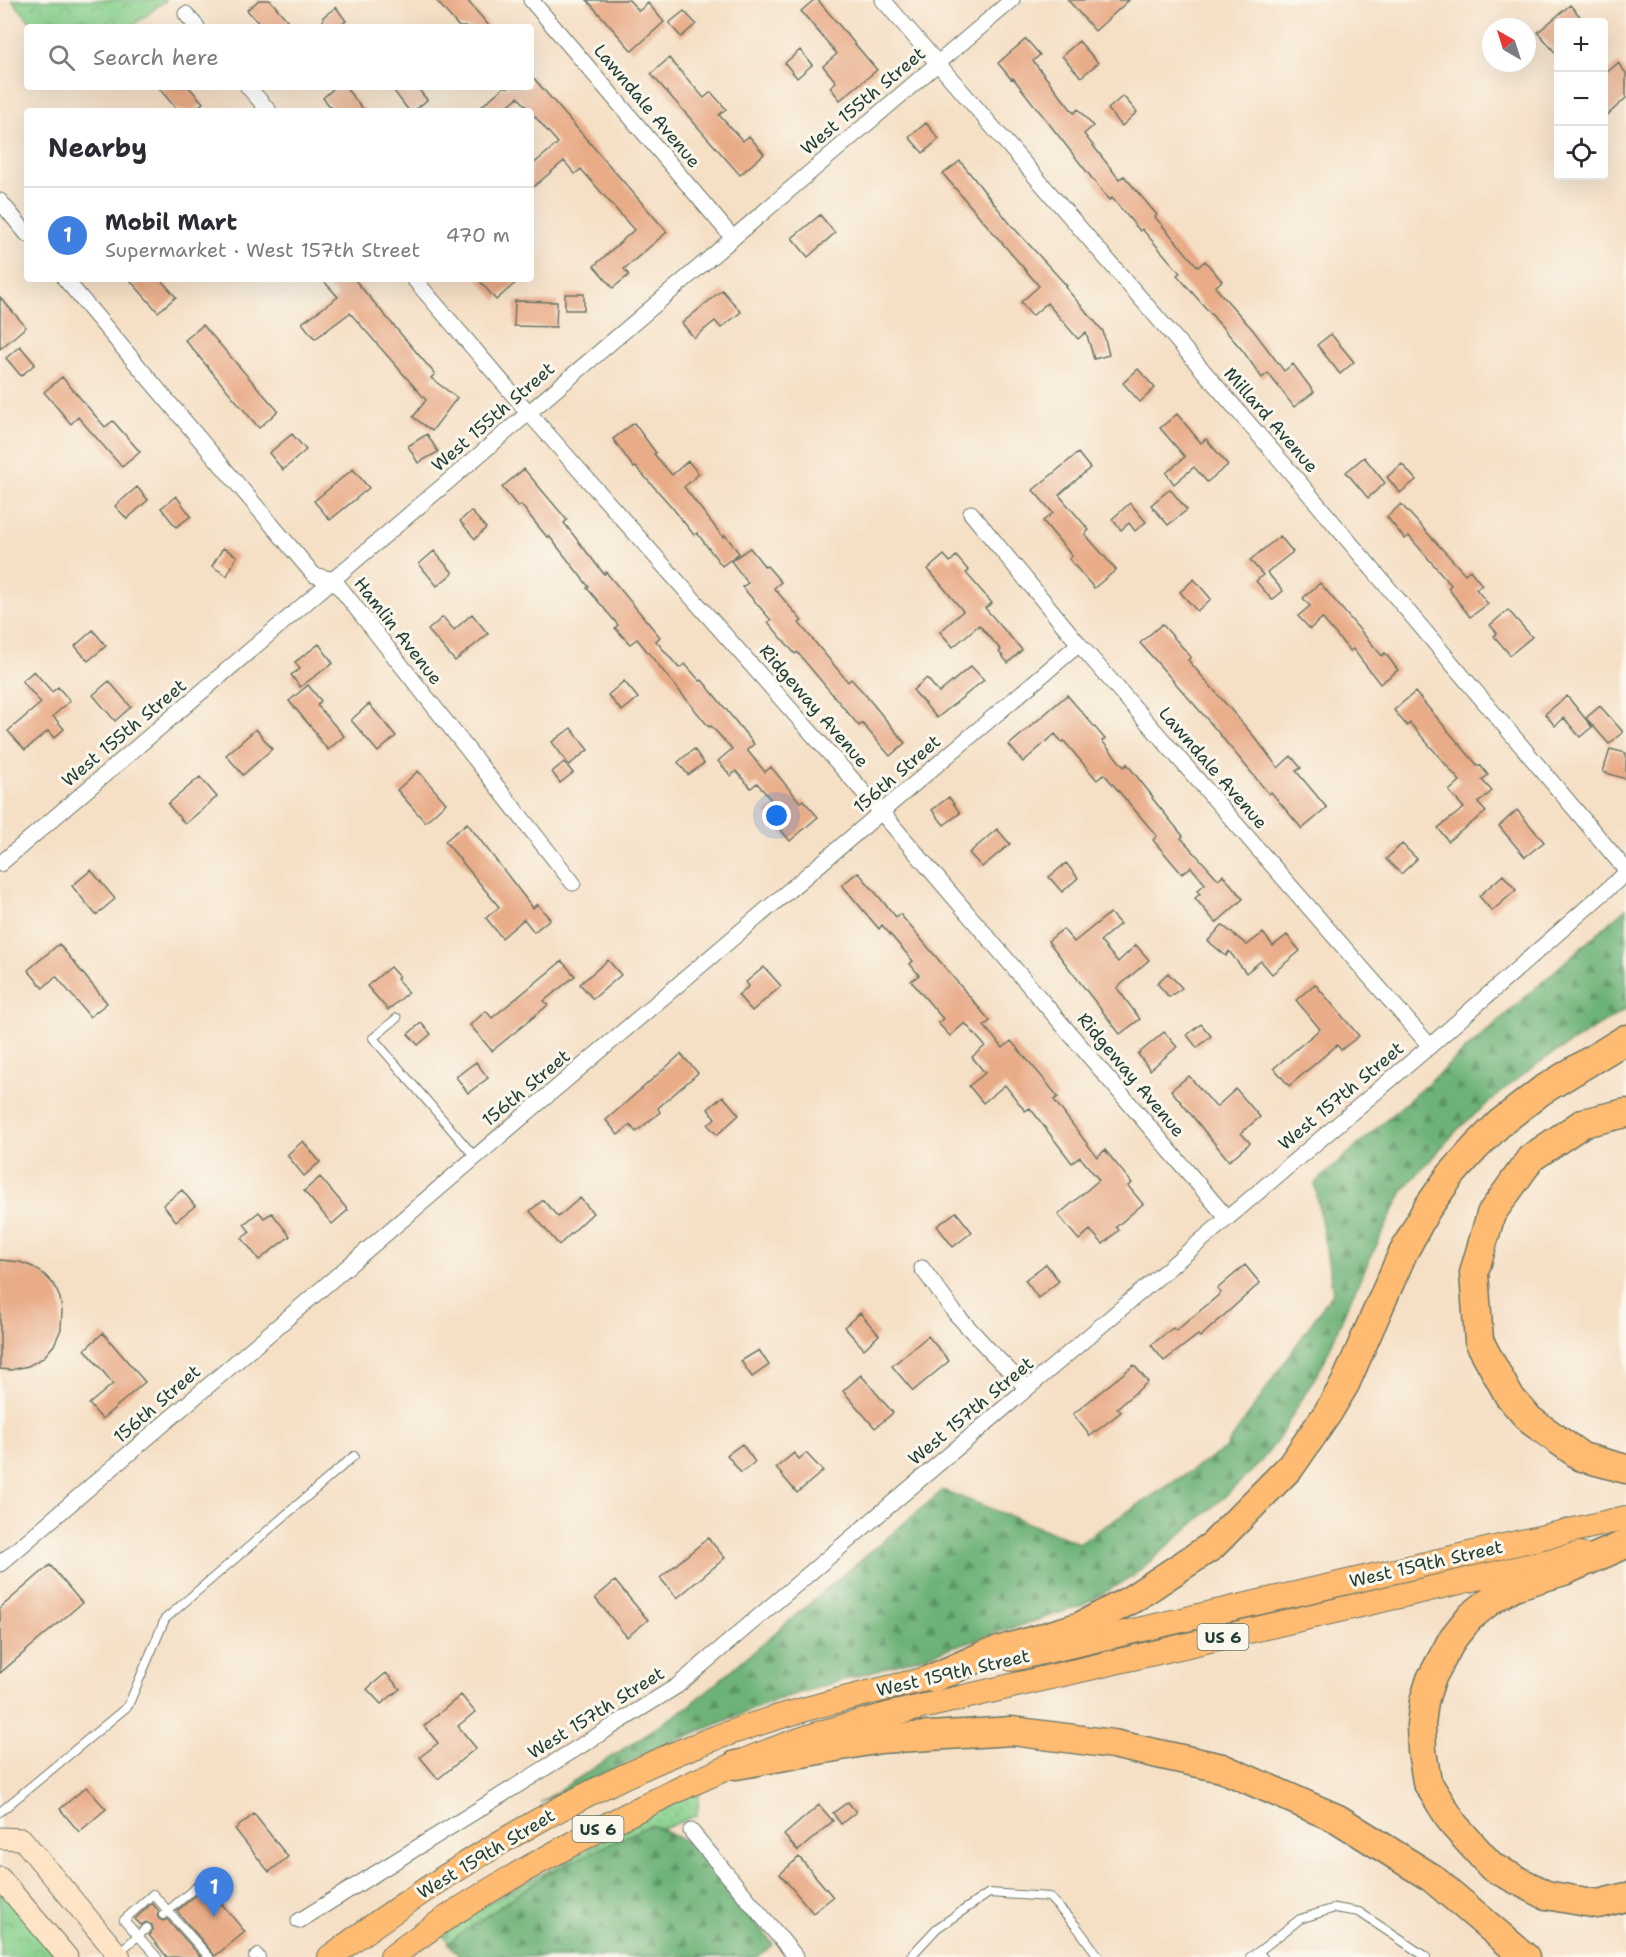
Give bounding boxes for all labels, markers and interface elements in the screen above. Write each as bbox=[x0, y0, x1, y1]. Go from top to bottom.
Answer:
north arrow bbox=[1482, 18, 1536, 72]
map controls bbox=[1554, 18, 1608, 180]
button: + bbox=[1554, 18, 1608, 72]
search box bbox=[24, 24, 534, 90]
street label: Lawndale Avenue bbox=[588, 39, 706, 173]
icon: search bbox=[45, 41, 78, 74]
street label: West 155th Street bbox=[796, 42, 930, 160]
text: Search here bbox=[93, 43, 219, 72]
button: − bbox=[1554, 72, 1608, 126]
button: locate bbox=[1554, 126, 1608, 180]
text: Nearby bbox=[48, 130, 147, 165]
text: Mobil Mart bbox=[105, 208, 237, 237]
text: 1 bbox=[63, 222, 72, 248]
text: 470 m bbox=[446, 222, 510, 248]
text: Supermarket · West 157th Street bbox=[105, 237, 420, 263]
street label: West 155th Street bbox=[426, 357, 560, 477]
street label: Millard Avenue bbox=[1218, 362, 1324, 478]
street label: Hamlin Avenue bbox=[348, 572, 448, 690]
street label: Ridgeway Avenue bbox=[754, 639, 874, 773]
street label: West 155th Street bbox=[57, 674, 191, 792]
street label: Lawndale Avenue bbox=[1153, 702, 1273, 834]
street label: 156th Street bbox=[848, 729, 946, 819]
your location bbox=[762, 801, 791, 830]
street label: Ridgeway Avenue bbox=[1072, 1008, 1190, 1142]
street label: West 157th Street bbox=[1273, 1036, 1409, 1156]
street label: 156th Street bbox=[477, 1044, 575, 1132]
street label: West 157th Street bbox=[903, 1351, 1039, 1471]
street label: 156th Street bbox=[108, 1359, 206, 1449]
street label: West 159th Street bbox=[1347, 1535, 1505, 1593]
road number: US 6 bbox=[1198, 1624, 1248, 1650]
street label: West 159th Street bbox=[874, 1644, 1032, 1702]
street label: West 157th Street bbox=[523, 1661, 669, 1765]
street label: West 159th Street bbox=[413, 1803, 559, 1905]
road number: US 6 bbox=[572, 1816, 624, 1842]
pin: 1 bbox=[194, 1868, 234, 1917]

